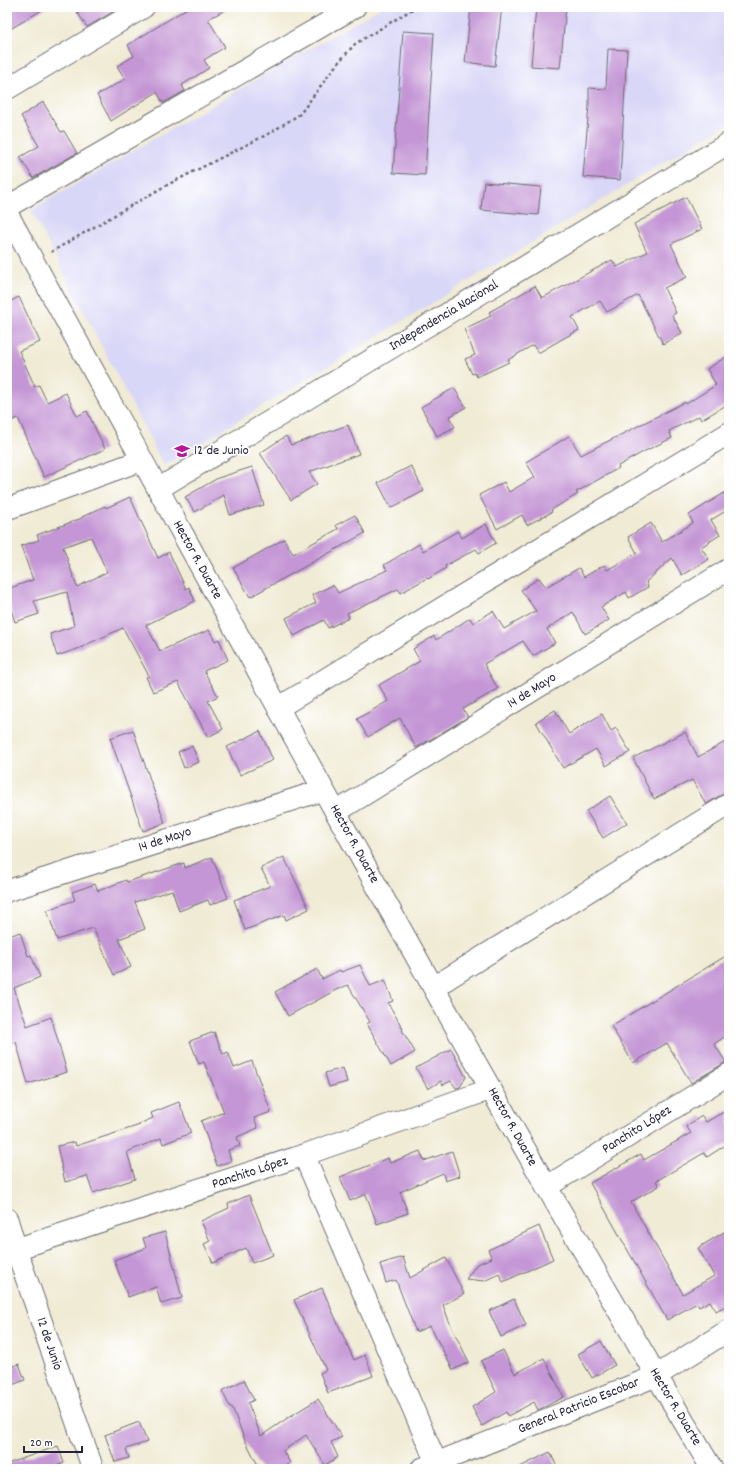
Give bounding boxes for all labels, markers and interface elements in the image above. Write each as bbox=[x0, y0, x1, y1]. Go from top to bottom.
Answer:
street label: Independencia Nacional bbox=[386, 275, 503, 357]
place label: 12 de Junio bbox=[194, 441, 249, 461]
school or university icon: 12 de Junio bbox=[173, 442, 191, 460]
street label: Hector R. Duarte bbox=[167, 517, 227, 603]
street label: 14 de Mayo bbox=[504, 668, 560, 714]
street label: Hector R. Duarte bbox=[324, 801, 384, 887]
street label: 14 de Mayo bbox=[136, 822, 194, 858]
street label: Hector R. Duarte bbox=[482, 1084, 542, 1170]
street label: Panchito López bbox=[598, 1100, 676, 1159]
street label: Panchito López bbox=[210, 1151, 291, 1195]
street label: 12 de Junio bbox=[31, 1315, 67, 1373]
street label: Hector R. Duarte bbox=[644, 1364, 706, 1450]
street label: General Patricio Escobar bbox=[515, 1372, 644, 1440]
scale bar bbox=[24, 1428, 82, 1454]
text: 20 m bbox=[30, 1435, 53, 1452]

